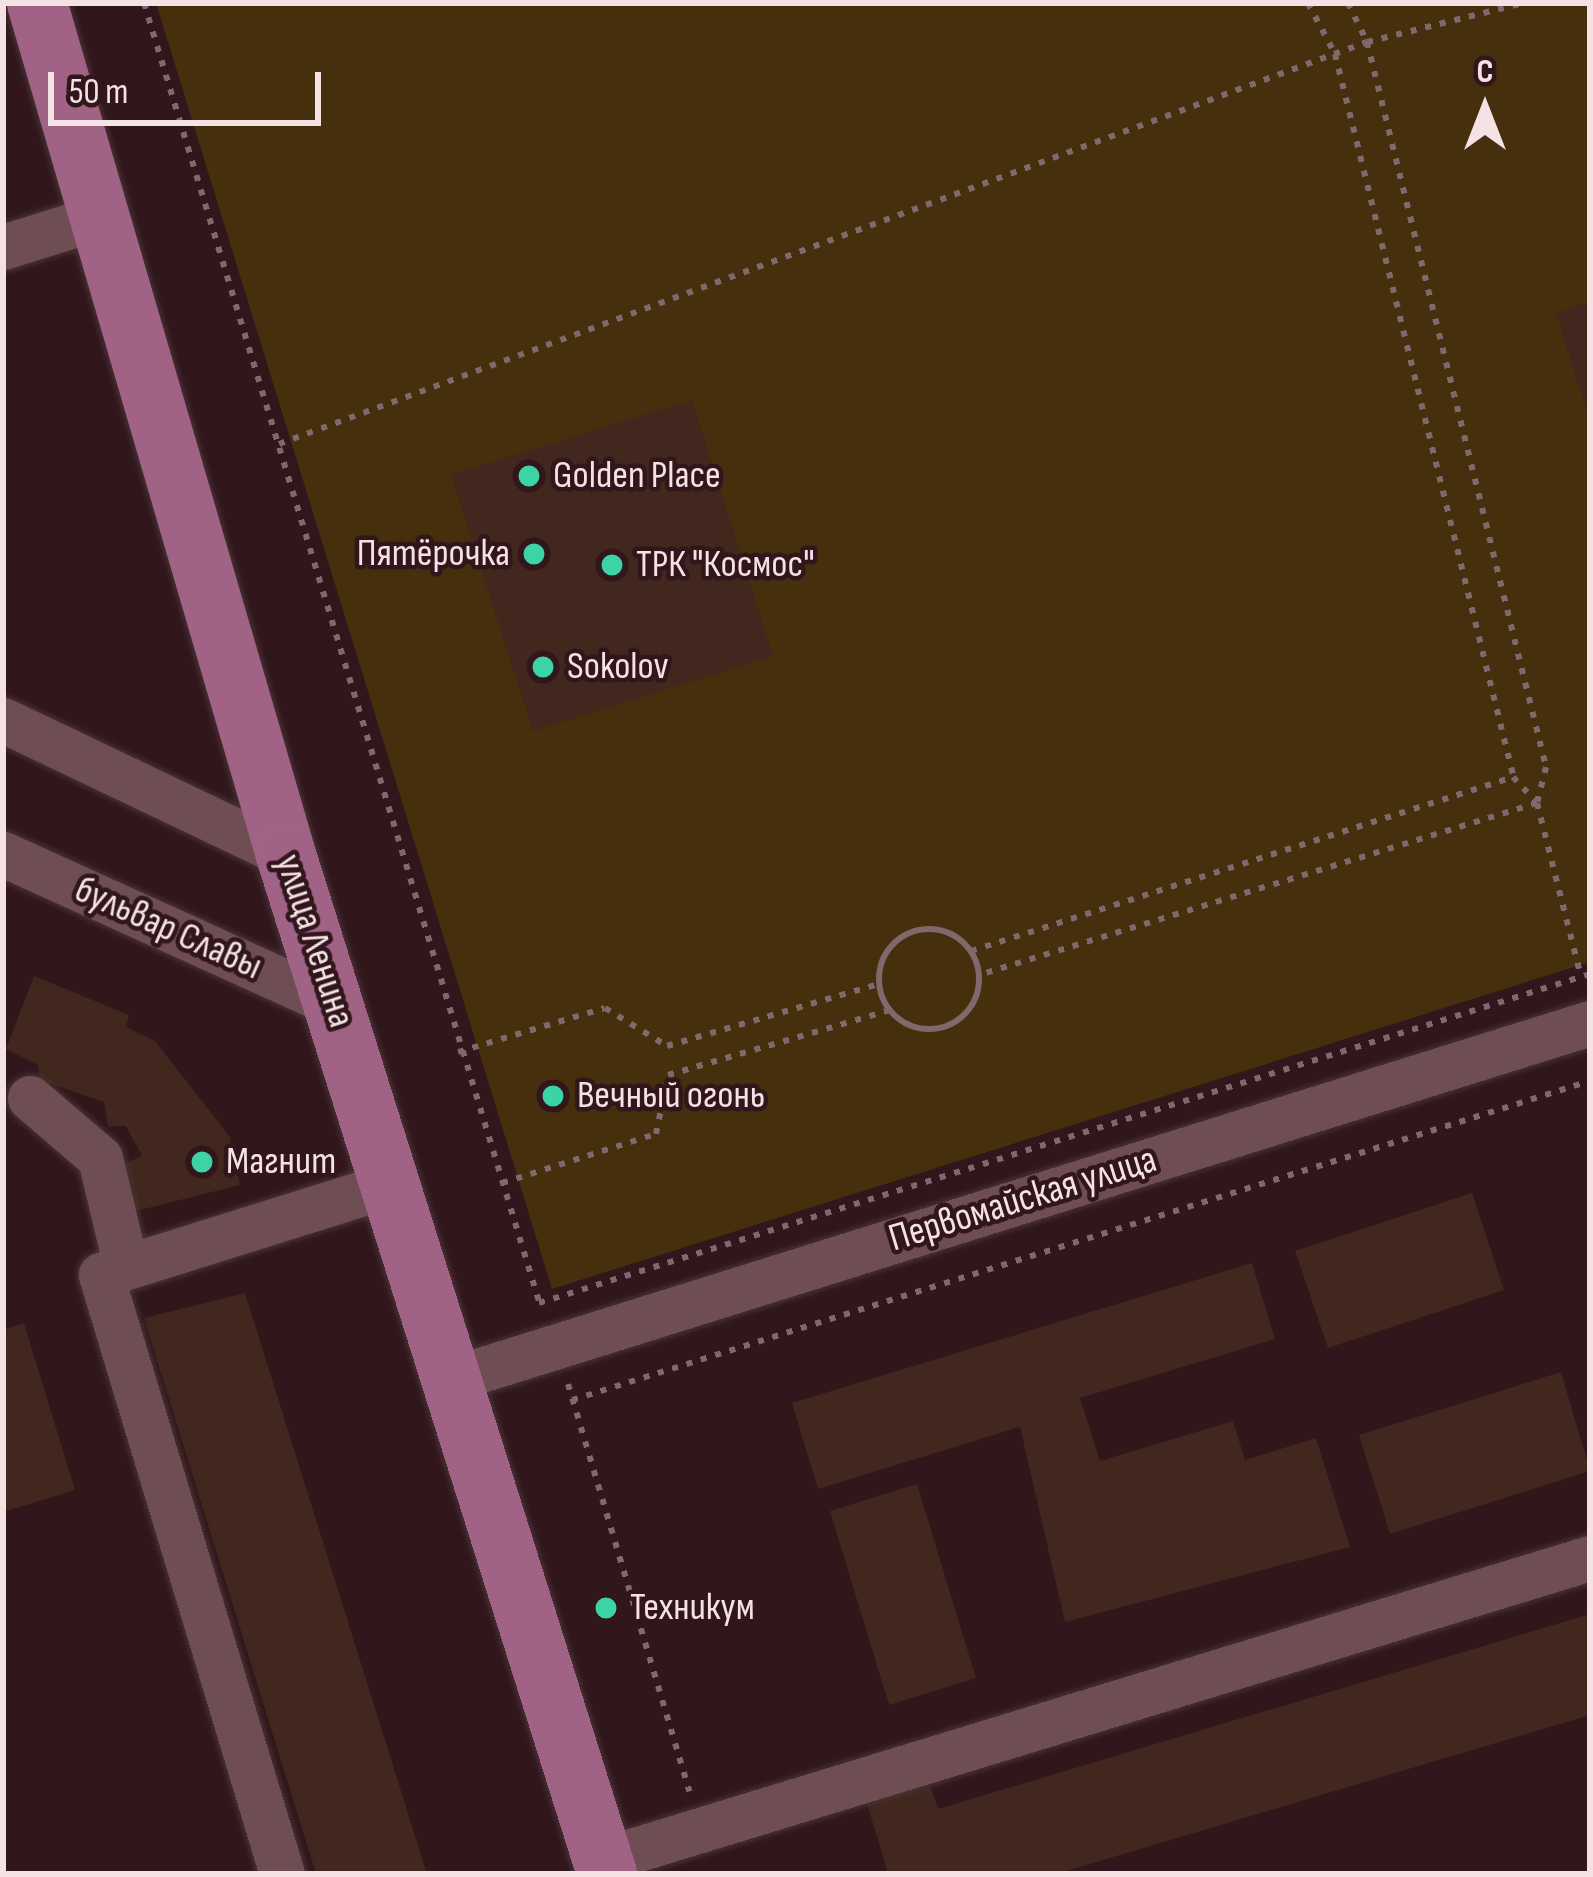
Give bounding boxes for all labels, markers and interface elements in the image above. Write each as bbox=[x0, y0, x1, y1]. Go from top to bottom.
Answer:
scale bar bbox=[54, 48, 327, 122]
north arrow bbox=[1425, 48, 1545, 168]
text: С bbox=[1477, 52, 1493, 92]
text: 50 m bbox=[69, 71, 128, 114]
place label: Golden Place bbox=[553, 453, 721, 499]
marker: Golden Place bbox=[516, 463, 542, 489]
place label: Пятёрочка bbox=[357, 531, 510, 577]
marker: Пятёрочка bbox=[521, 541, 547, 567]
place label: ТРК "Космос" bbox=[636, 542, 815, 588]
marker: ТРК "Космос" bbox=[599, 552, 625, 578]
place label: Sokolov bbox=[567, 644, 669, 690]
marker: Sokolov bbox=[530, 654, 556, 680]
street label: улица Ленина bbox=[264, 849, 364, 1033]
street label: бульвар Славы bbox=[67, 867, 269, 991]
place label: Вечный огонь bbox=[577, 1073, 765, 1119]
marker: Вечный огонь bbox=[540, 1083, 566, 1109]
street label: Первомайская улица bbox=[884, 1137, 1162, 1263]
place label: Магнит bbox=[226, 1139, 336, 1185]
marker: Магнит bbox=[189, 1149, 215, 1175]
place label: Техникум bbox=[630, 1585, 755, 1631]
marker: Техникум bbox=[593, 1595, 619, 1621]

